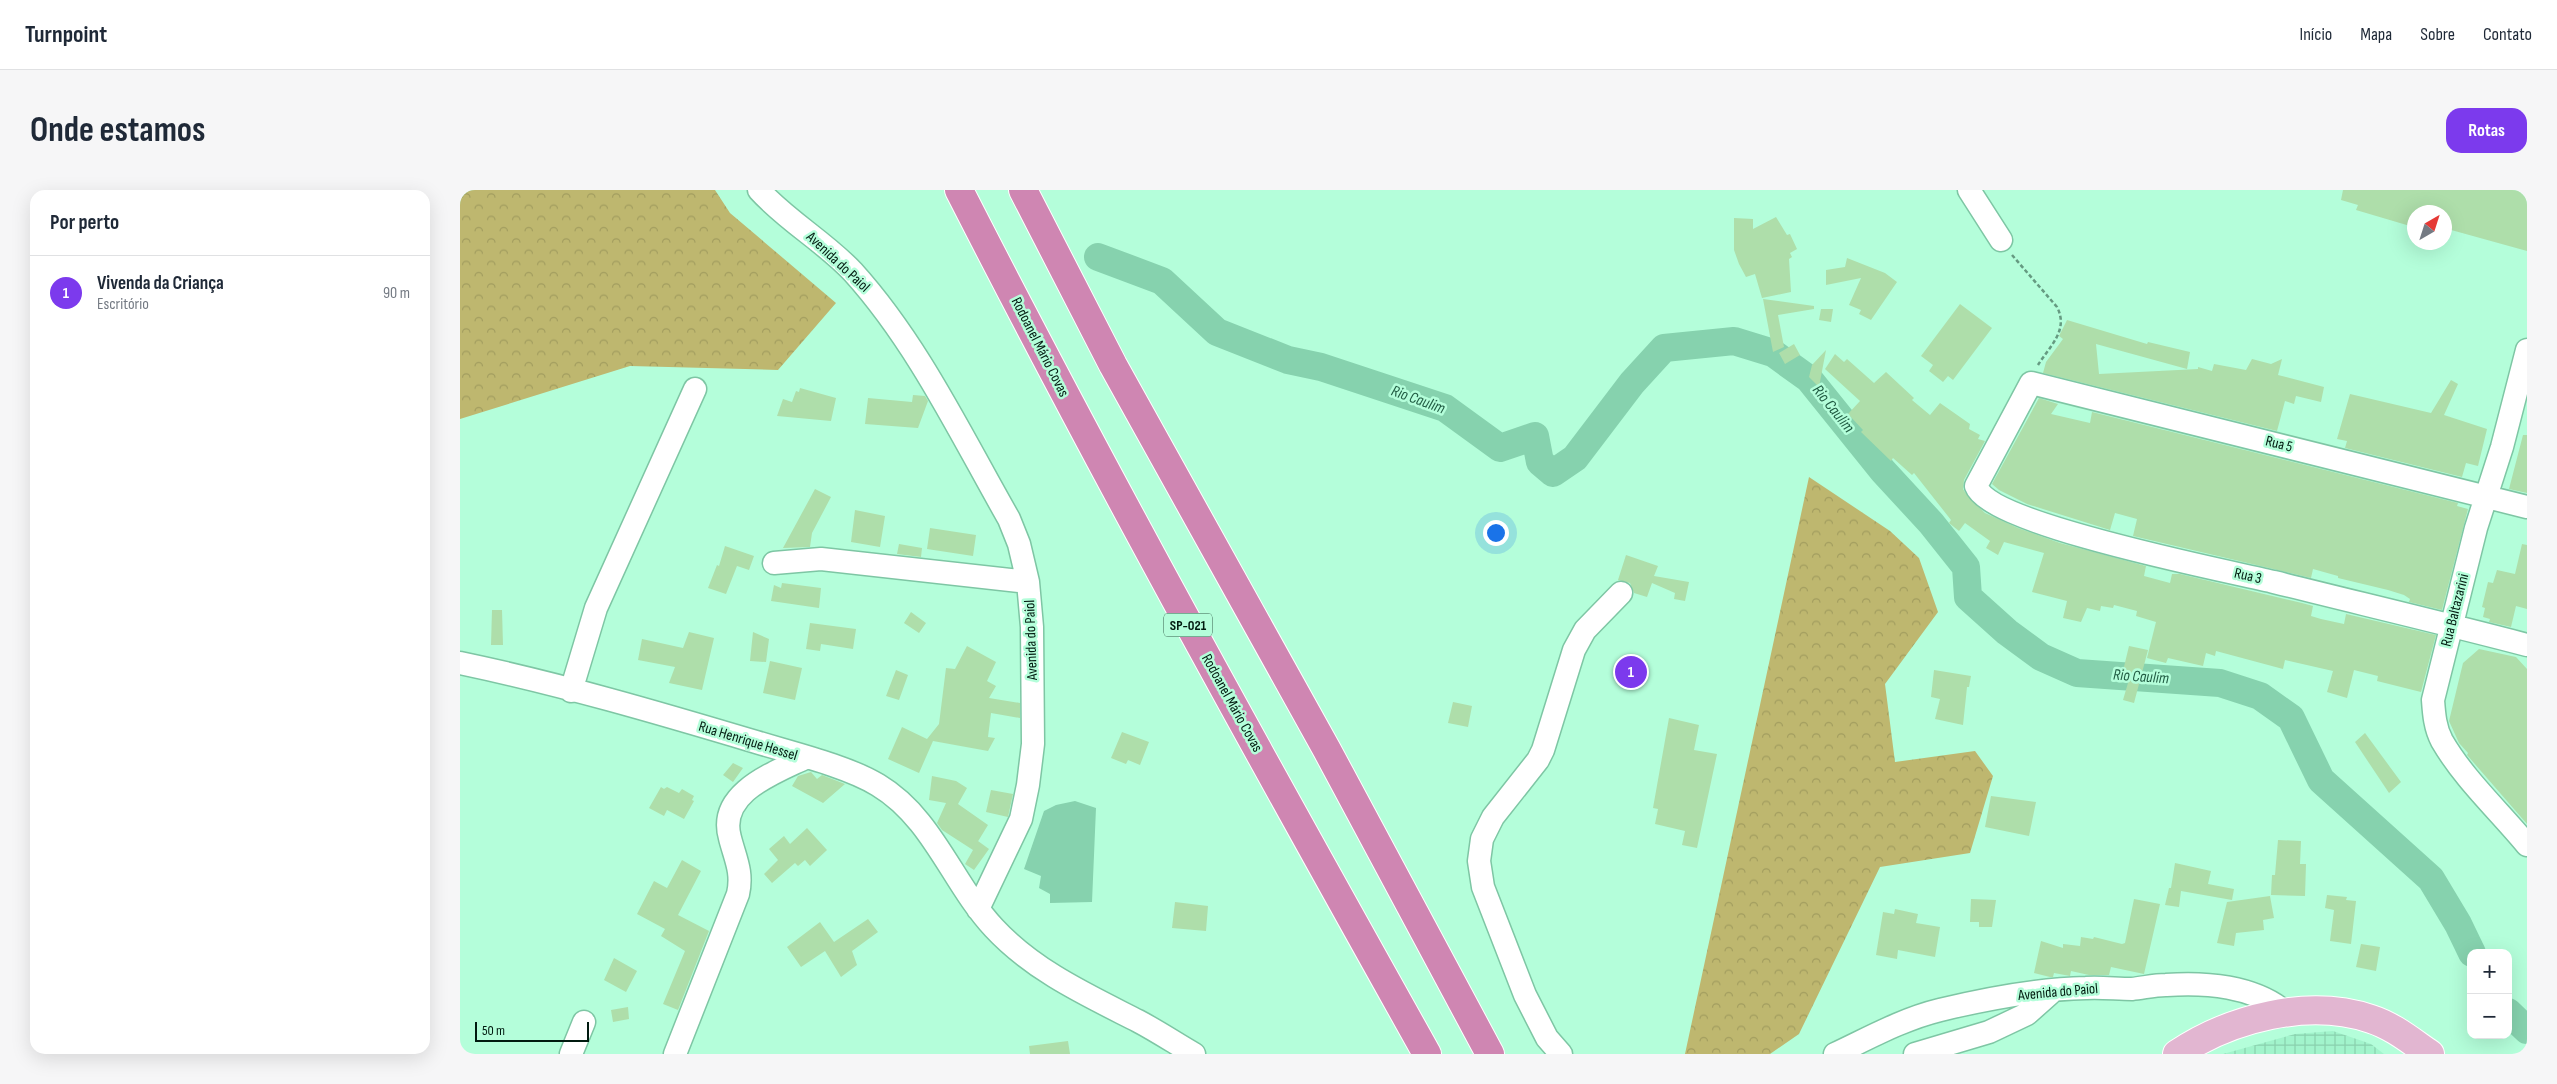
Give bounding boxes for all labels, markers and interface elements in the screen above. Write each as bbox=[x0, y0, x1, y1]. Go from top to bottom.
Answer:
text: Turnpoint bbox=[25, 20, 107, 49]
text: Início bbox=[2300, 24, 2332, 45]
text: Mapa bbox=[2360, 24, 2392, 45]
text: Sobre bbox=[2420, 24, 2455, 45]
text: Contato bbox=[2483, 24, 2532, 45]
button: Rotas bbox=[2446, 108, 2527, 153]
text: Onde estamos bbox=[30, 109, 206, 152]
north arrow bbox=[2407, 205, 2452, 250]
text: Por perto bbox=[50, 210, 119, 235]
street label: Avenida do Paiol bbox=[801, 227, 874, 296]
text: Vivenda da Criança bbox=[97, 272, 224, 295]
text: 1 bbox=[63, 284, 69, 303]
text: 90 m bbox=[383, 284, 410, 303]
street label: Rodoanel Mário Covas bbox=[1007, 294, 1073, 400]
text: Escritório bbox=[97, 295, 149, 314]
water label: Rio Caulim bbox=[1808, 381, 1858, 437]
water label: Rio Caulim bbox=[1388, 382, 1448, 418]
street label: Rua 5 bbox=[2263, 431, 2295, 457]
your location bbox=[1483, 520, 1509, 546]
street label: Rua 3 bbox=[2232, 564, 2264, 588]
street label: Rua Baltazarini bbox=[2437, 571, 2473, 648]
street label: Avenida do Paiol bbox=[1020, 600, 1042, 681]
road number: SP-021 bbox=[1164, 614, 1212, 636]
street label: Rodoanel Mário Covas bbox=[1197, 651, 1267, 755]
pin: 1 bbox=[1615, 653, 1647, 691]
water label: Rio Caulim bbox=[2112, 666, 2170, 688]
street label: Rua Henrique Hessel bbox=[696, 717, 800, 765]
map controls bbox=[2467, 949, 2512, 1039]
button: + bbox=[2467, 949, 2512, 994]
street label: Avenida do Paiol bbox=[2016, 979, 2099, 1005]
button: − bbox=[2467, 994, 2512, 1039]
scale bar bbox=[475, 1019, 589, 1042]
text: 50 m bbox=[482, 1022, 505, 1039]

